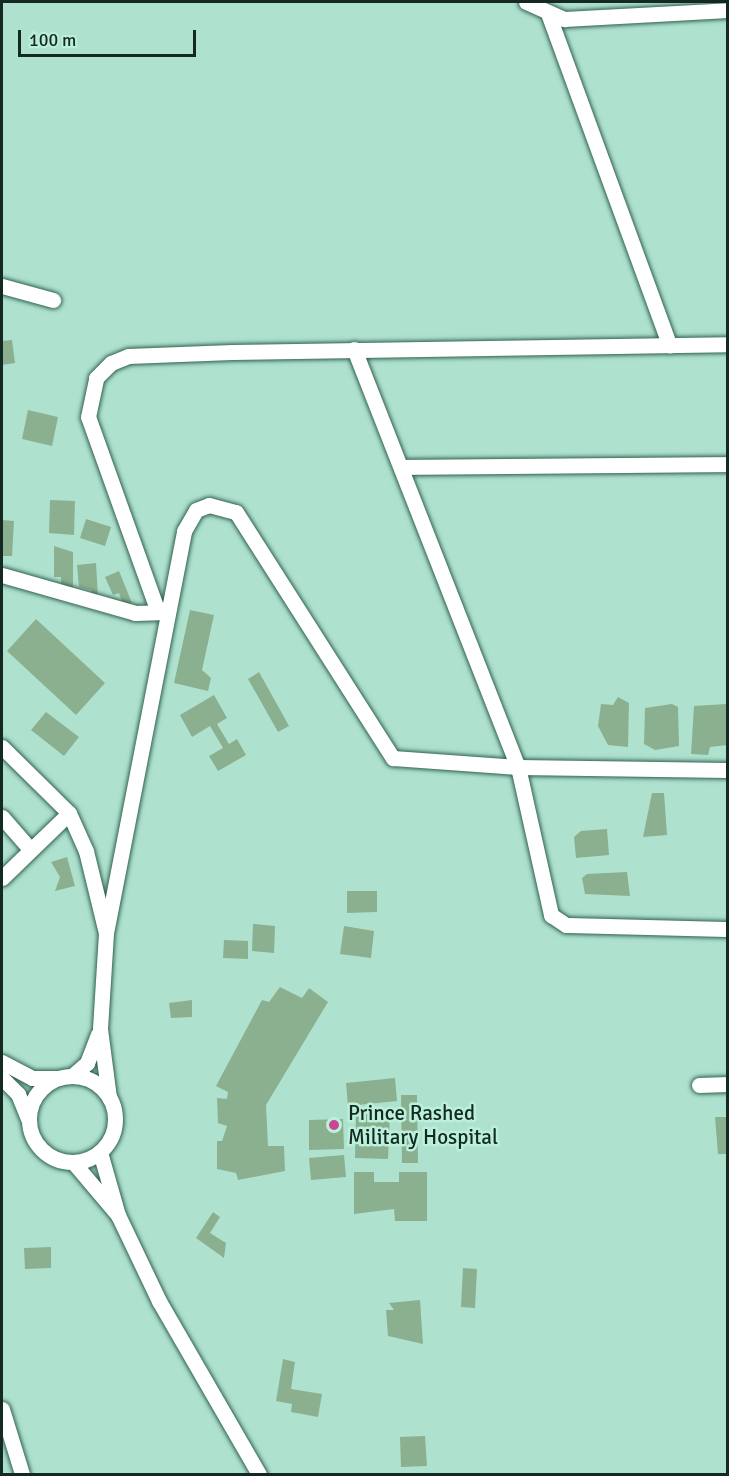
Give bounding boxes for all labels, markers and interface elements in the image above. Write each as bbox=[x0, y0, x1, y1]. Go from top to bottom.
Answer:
scale bar bbox=[21, 18, 200, 56]
text: 100 m bbox=[29, 29, 76, 51]
place label: Prince Rashed Military Hospital bbox=[348, 1100, 498, 1150]
marker: Prince Rashed Military Hospital bbox=[325, 1116, 343, 1134]

